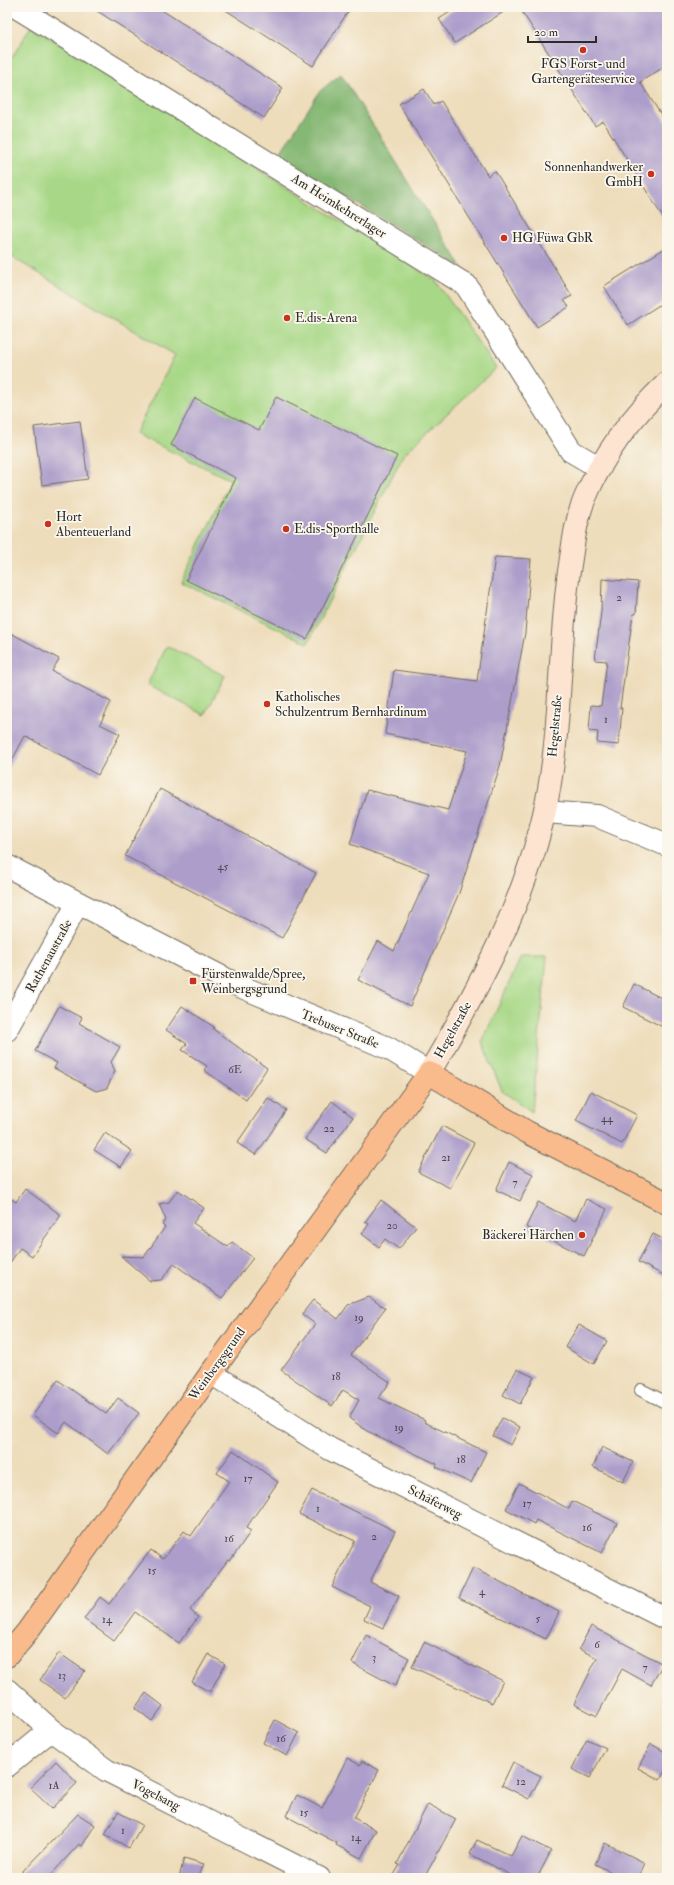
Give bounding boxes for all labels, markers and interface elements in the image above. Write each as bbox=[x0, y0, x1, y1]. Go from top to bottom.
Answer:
scale bar bbox=[528, 18, 596, 44]
text: 20 m bbox=[534, 25, 559, 40]
marker: FGS Forst- und Gartengeräteservice bbox=[578, 45, 588, 55]
place label: FGS Forst- und Gartengeräteservice bbox=[531, 56, 635, 87]
place label: Sonnenhandwerker GmbH bbox=[544, 159, 643, 190]
marker: Sonnenhandwerker GmbH bbox=[646, 169, 656, 179]
street label: Am Heimkehrerlager bbox=[288, 170, 390, 242]
place label: HG Füwa GbR bbox=[512, 230, 594, 246]
marker: HG Füwa GbR bbox=[499, 233, 509, 243]
place label: E.dis-Arena bbox=[295, 310, 358, 326]
marker: E.dis-Arena bbox=[282, 313, 292, 323]
place label: Hort Abenteuerland bbox=[55, 509, 132, 540]
marker: Hort Abenteuerland bbox=[43, 519, 53, 529]
place label: E.dis-Sporthalle bbox=[294, 521, 380, 538]
marker: E.dis-Sporthalle bbox=[281, 524, 291, 534]
house number: 2 bbox=[616, 591, 622, 604]
place label: Katholisches Schulzentrum Bernhardinum bbox=[275, 689, 427, 720]
street label: Hegelstraße bbox=[544, 694, 566, 758]
marker: Katholisches Schulzentrum Bernhardinum bbox=[262, 699, 272, 709]
house number: 1 bbox=[604, 713, 608, 726]
house number: 45 bbox=[218, 860, 229, 873]
street label: Rathenaustraße bbox=[22, 916, 76, 995]
place label: Fürstenwalde/Spree, Weinbergsgrund bbox=[200, 966, 305, 997]
marker: Fürstenwalde/Spree, Weinbergsgrund bbox=[188, 976, 198, 986]
street label: Hegelstraße bbox=[431, 998, 475, 1061]
street label: Trebuser Straße bbox=[298, 1006, 382, 1052]
house number: 6E bbox=[228, 1063, 242, 1076]
house number: 44 bbox=[601, 1112, 614, 1125]
house number: 22 bbox=[323, 1122, 335, 1135]
house number: 21 bbox=[441, 1151, 451, 1164]
house number: 7 bbox=[512, 1176, 518, 1189]
house number: 20 bbox=[386, 1219, 398, 1232]
place label: Bäckerei Härchen bbox=[482, 1227, 574, 1243]
marker: Bäckerei Härchen bbox=[577, 1230, 587, 1240]
house number: 19 bbox=[354, 1311, 364, 1324]
street label: Weinbergsgrund bbox=[185, 1324, 249, 1404]
house number: 18 bbox=[331, 1370, 341, 1383]
house number: 19 bbox=[394, 1421, 404, 1434]
house number: 18 bbox=[456, 1453, 466, 1466]
house number: 17 bbox=[244, 1472, 252, 1485]
street label: Schäferweg bbox=[405, 1482, 465, 1523]
house number: 17 bbox=[523, 1497, 531, 1510]
house number: 1 bbox=[316, 1502, 320, 1515]
house number: 16 bbox=[582, 1521, 593, 1534]
house number: 2 bbox=[371, 1530, 377, 1543]
house number: 16 bbox=[224, 1532, 235, 1545]
house number: 15 bbox=[148, 1564, 157, 1577]
house number: 4 bbox=[479, 1585, 486, 1598]
house number: 5 bbox=[536, 1612, 541, 1625]
house number: 14 bbox=[102, 1613, 113, 1626]
house number: 6 bbox=[594, 1638, 601, 1651]
house number: 3 bbox=[372, 1651, 376, 1664]
house number: 7 bbox=[642, 1661, 648, 1674]
house number: 13 bbox=[58, 1669, 66, 1682]
house number: 16 bbox=[276, 1732, 287, 1745]
house number: 12 bbox=[516, 1775, 526, 1788]
street label: Vogelsang bbox=[129, 1776, 184, 1814]
house number: 1A bbox=[49, 1779, 59, 1792]
house number: 15 bbox=[300, 1806, 309, 1819]
house number: 1 bbox=[121, 1824, 125, 1837]
house number: 14 bbox=[351, 1831, 362, 1844]

